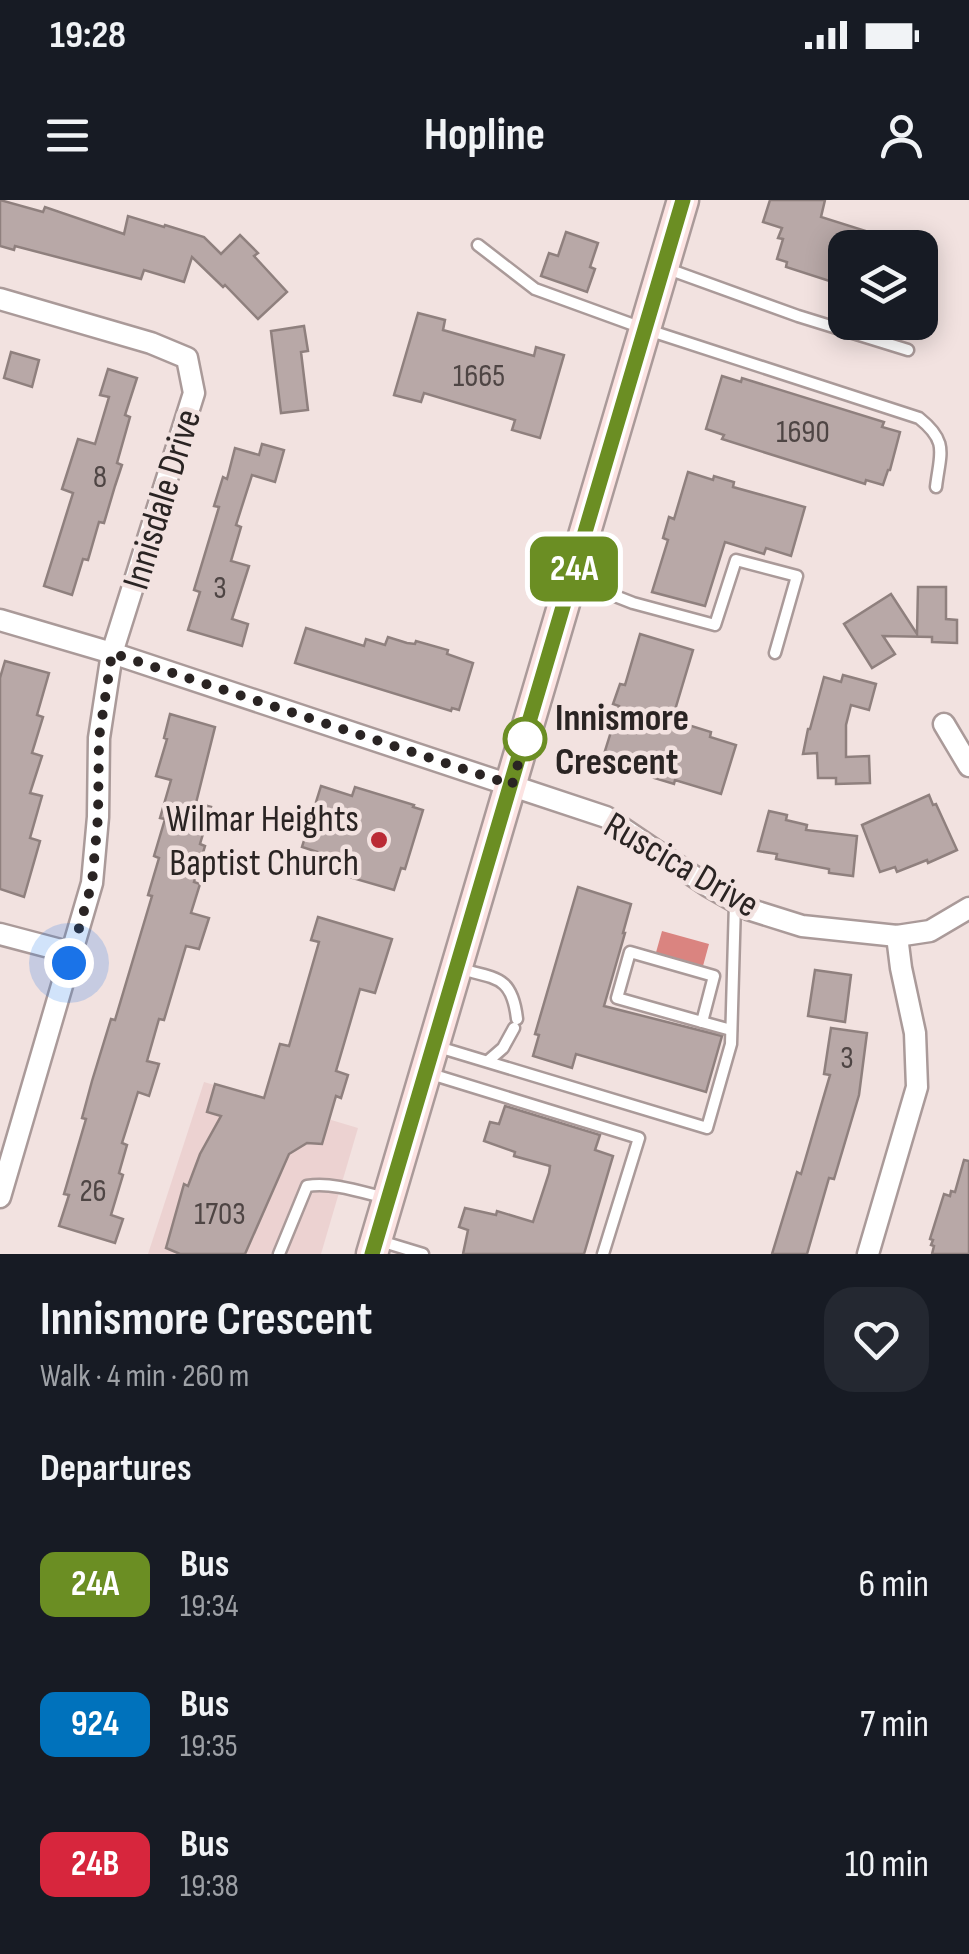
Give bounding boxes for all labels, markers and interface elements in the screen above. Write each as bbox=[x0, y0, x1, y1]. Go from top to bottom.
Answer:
text: 19:28 bbox=[50, 13, 126, 58]
icon: menu bbox=[40, 108, 95, 163]
text: Hopline bbox=[424, 108, 545, 163]
icon: person bbox=[874, 108, 929, 163]
map controls bbox=[828, 230, 938, 340]
button: layers bbox=[828, 230, 938, 340]
house number: 1665 bbox=[453, 357, 505, 396]
street label: Innisdale Drive bbox=[114, 404, 211, 595]
house number: 1690 bbox=[776, 413, 830, 452]
house number: 8 bbox=[93, 458, 107, 497]
line badge: 24A bbox=[516, 536, 632, 602]
text: 24A bbox=[550, 548, 598, 591]
house number: 3 bbox=[213, 569, 227, 608]
place label: Innismore Crescent bbox=[555, 696, 689, 785]
marker: Innismore Crescent bbox=[504, 718, 546, 760]
place label: Wilmar Heights Baptist Church bbox=[166, 797, 359, 886]
street label: Ruscica Drive bbox=[596, 803, 767, 928]
marker: Wilmar Heights Baptist Church bbox=[368, 829, 390, 851]
your location bbox=[44, 938, 94, 988]
house number: 3 bbox=[840, 1039, 854, 1078]
house number: 26 bbox=[79, 1172, 107, 1211]
house number: 1703 bbox=[194, 1195, 246, 1234]
button: heart bbox=[824, 1287, 929, 1392]
text: Innismore Crescent bbox=[40, 1291, 372, 1348]
text: Walk · 4 min · 260 m bbox=[40, 1357, 249, 1396]
text: Departures bbox=[40, 1446, 192, 1491]
text: Bus bbox=[180, 1542, 229, 1587]
text: 6 min bbox=[859, 1562, 929, 1607]
text: 24A bbox=[71, 1563, 119, 1606]
text: 19:34 bbox=[180, 1587, 238, 1626]
text: Bus bbox=[180, 1682, 229, 1727]
text: 7 min bbox=[860, 1702, 929, 1747]
text: 924 bbox=[71, 1703, 119, 1746]
text: 19:35 bbox=[180, 1727, 238, 1766]
text: Bus bbox=[180, 1822, 229, 1867]
text: 10 min bbox=[845, 1842, 929, 1887]
text: 24B bbox=[71, 1843, 119, 1886]
text: 19:38 bbox=[180, 1867, 239, 1906]

